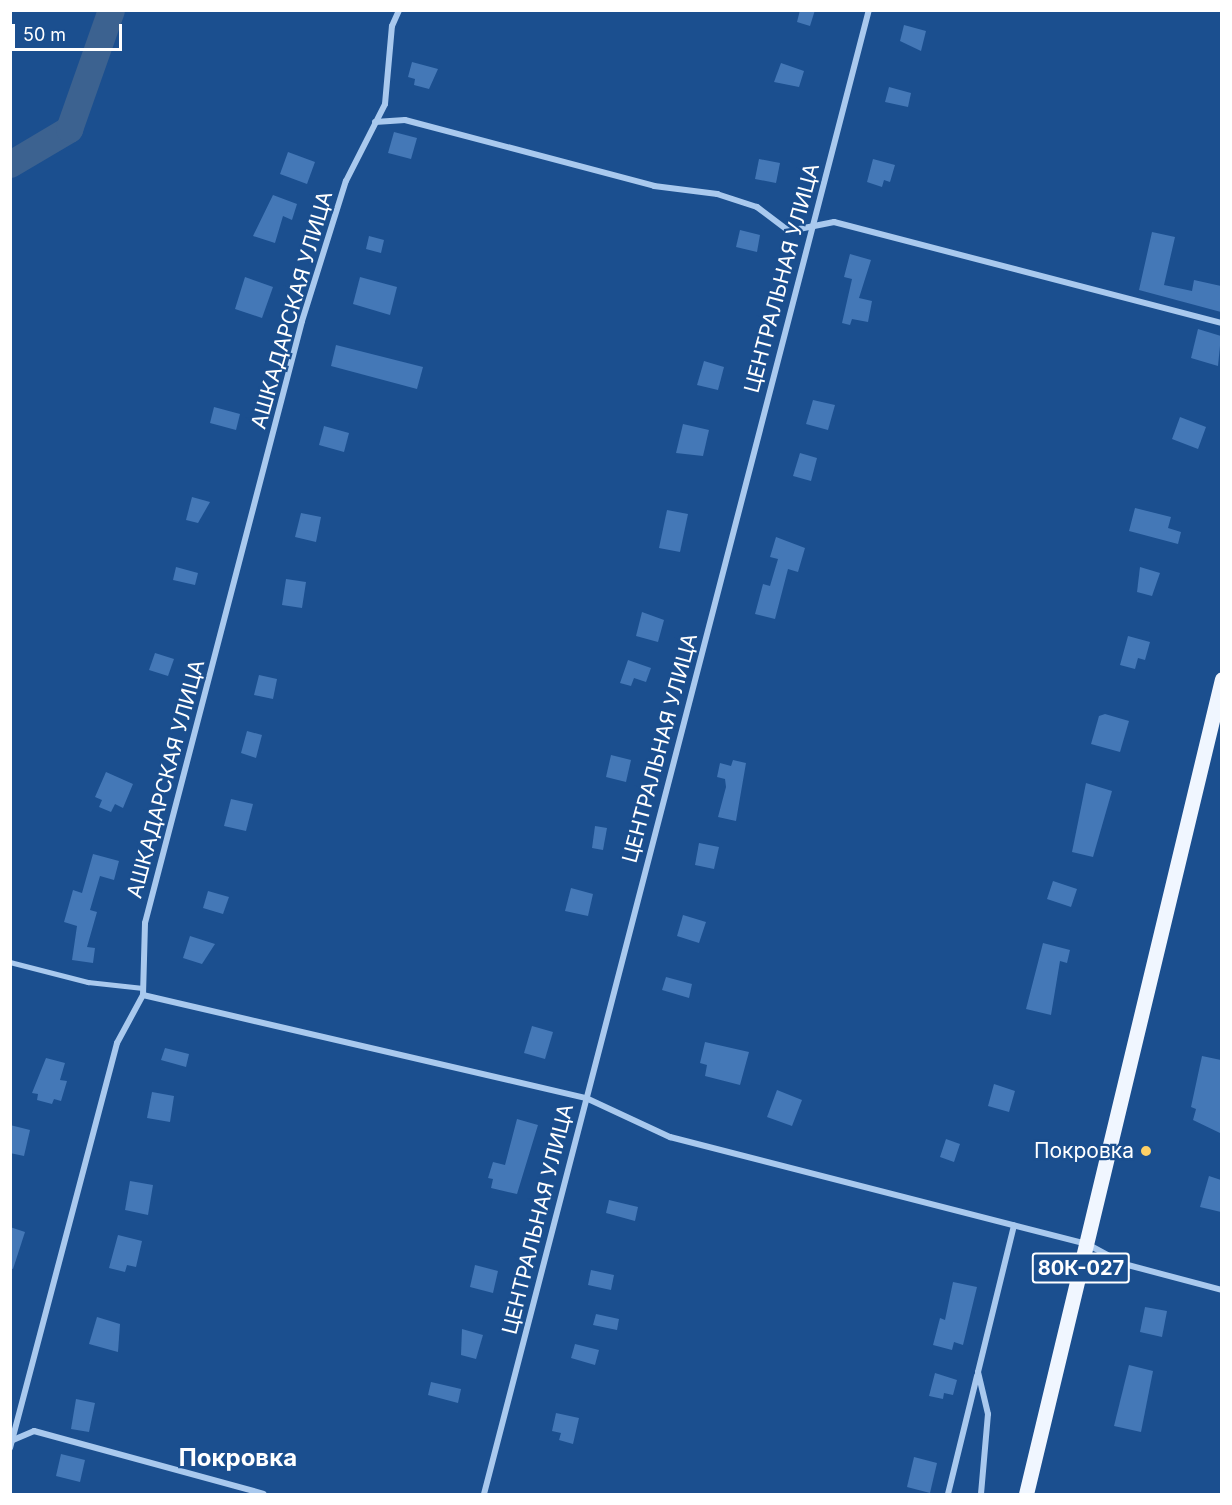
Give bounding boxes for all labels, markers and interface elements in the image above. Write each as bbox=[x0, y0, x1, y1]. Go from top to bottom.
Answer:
scale bar bbox=[15, 12, 124, 50]
text: 50 m bbox=[23, 24, 66, 45]
street label: ЦЕНТРАЛЬНАЯ УЛИЦА bbox=[739, 161, 825, 395]
street label: АШКАДАРСКАЯ УЛИЦА bbox=[246, 188, 338, 432]
street label: ЦЕНТРАЛЬНАЯ УЛИЦА bbox=[617, 631, 703, 865]
street label: АШКАДАРСКАЯ УЛИЦА bbox=[122, 657, 210, 901]
street label: ЦЕНТРАЛЬНАЯ УЛИЦА bbox=[497, 1101, 579, 1337]
place label: Покровка bbox=[1034, 1138, 1134, 1164]
marker: Покровка bbox=[1139, 1144, 1153, 1158]
road number: 80К-027 bbox=[1032, 1251, 1130, 1285]
district label: Покровка bbox=[179, 1444, 297, 1472]

